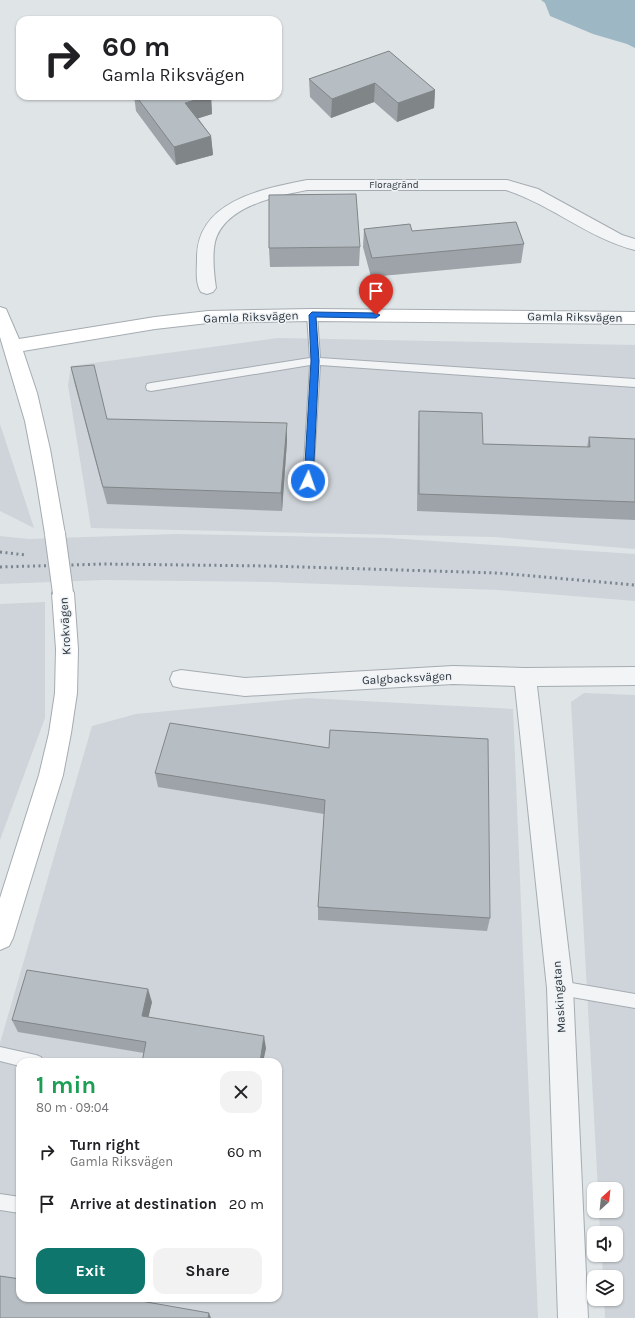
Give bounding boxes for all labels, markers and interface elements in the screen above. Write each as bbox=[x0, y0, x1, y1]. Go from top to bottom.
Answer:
text: 60 m bbox=[102, 30, 170, 63]
icon: right bbox=[36, 32, 88, 84]
text: Gamla Riksvägen bbox=[102, 64, 245, 86]
street label: Floragränd bbox=[369, 179, 419, 191]
pin bbox=[359, 274, 393, 315]
icon: arrive bbox=[365, 280, 387, 302]
street label: Gamla Riksvägen bbox=[203, 308, 299, 326]
street label: Gamla Riksvägen bbox=[527, 309, 623, 325]
position arrow bbox=[287, 460, 329, 502]
street label: Krokvägen bbox=[56, 597, 74, 655]
street label: Galgbacksvägen bbox=[362, 669, 452, 687]
street label: Maskingatan bbox=[549, 960, 569, 1034]
text: 1 min bbox=[36, 1071, 96, 1099]
button: close bbox=[220, 1071, 262, 1113]
text: 80 m · 09:04 bbox=[36, 1100, 109, 1115]
text: Turn right bbox=[70, 1136, 140, 1154]
icon: right bbox=[36, 1141, 58, 1163]
text: 60 m bbox=[227, 1143, 262, 1161]
text: Gamla Riksvägen bbox=[70, 1154, 173, 1169]
north arrow bbox=[587, 1182, 623, 1218]
map controls bbox=[587, 1182, 623, 1306]
icon: arrive bbox=[36, 1193, 58, 1215]
text: Arrive at destination bbox=[70, 1195, 217, 1213]
text: 20 m bbox=[229, 1195, 264, 1213]
button: sound bbox=[587, 1226, 623, 1262]
button: Exit bbox=[36, 1248, 145, 1294]
button: Share bbox=[153, 1248, 262, 1294]
button: layers bbox=[587, 1270, 623, 1306]

